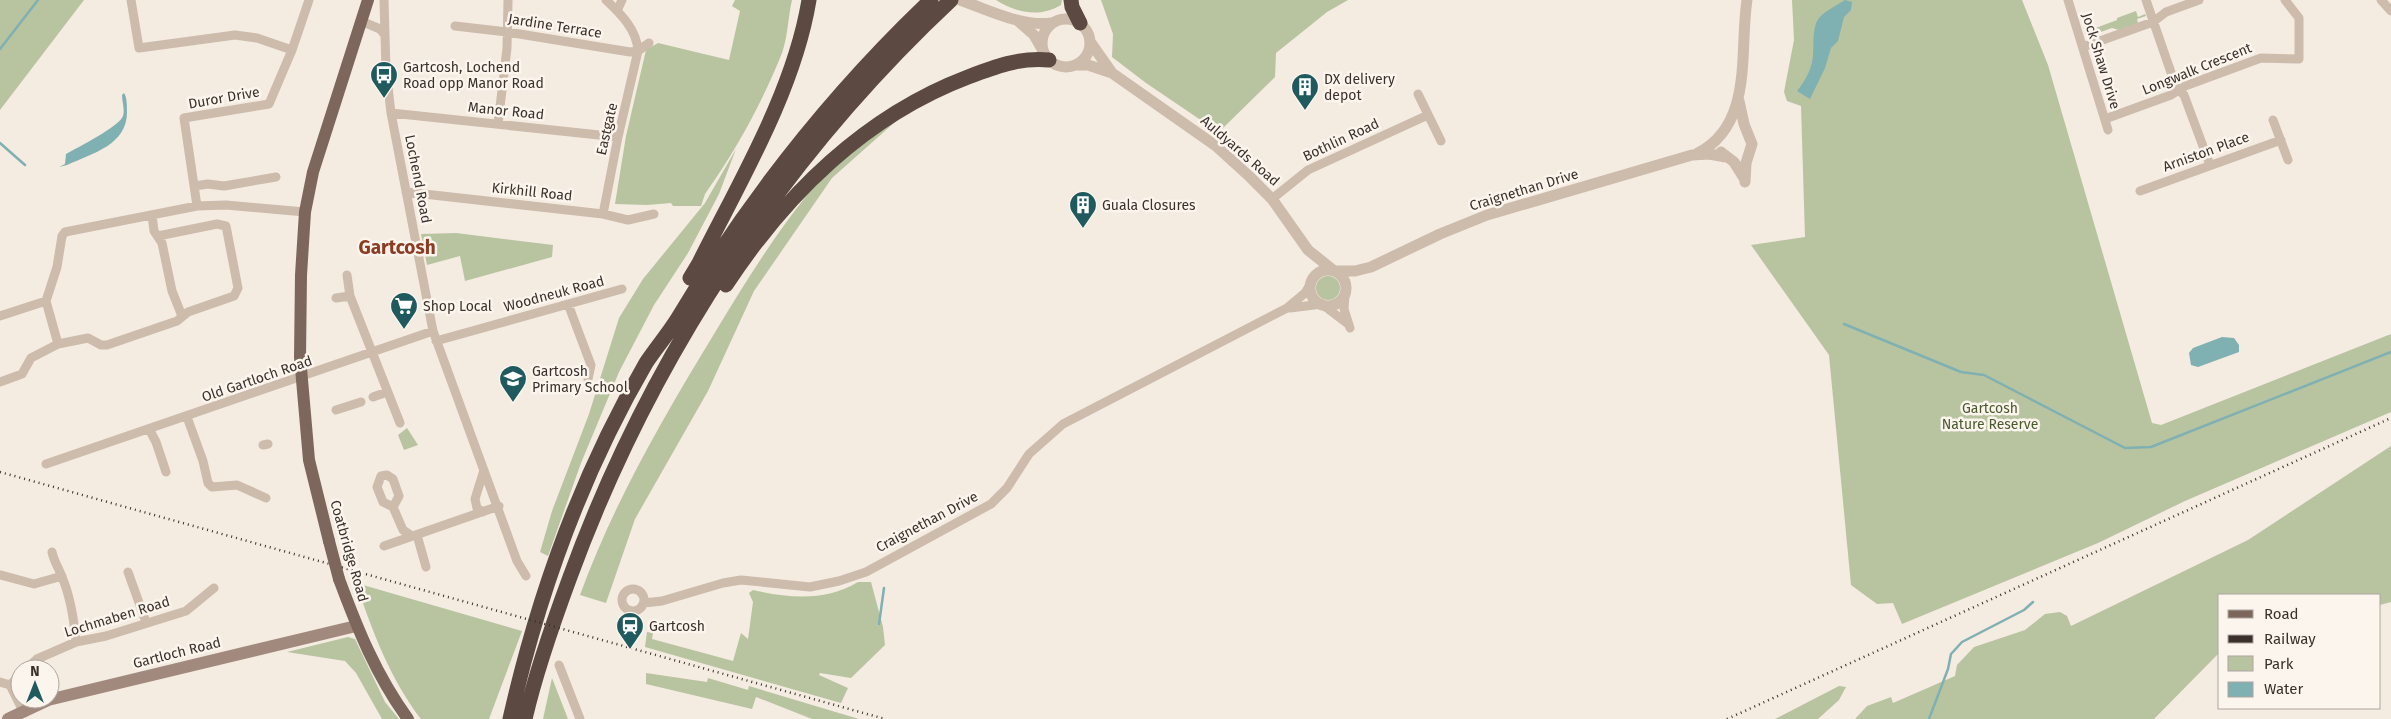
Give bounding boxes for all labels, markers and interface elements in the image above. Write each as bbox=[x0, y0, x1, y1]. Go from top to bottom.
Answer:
street label: Jardine Terrace bbox=[507, 10, 603, 42]
street label: Jock Shaw Drive bbox=[2078, 11, 2124, 111]
street label: Longwalk Crescent bbox=[2140, 39, 2255, 99]
place label: Gartcosh, Lochend Road opp Manor Road bbox=[403, 59, 544, 92]
bus stop icon: Gartcosh, Lochend Road opp Manor Road bbox=[369, 60, 399, 99]
place label: DX delivery depot bbox=[1324, 71, 1395, 104]
building icon: DX delivery depot bbox=[1290, 72, 1320, 111]
street label: Duror Drive bbox=[187, 83, 261, 113]
street label: Manor Road bbox=[467, 99, 545, 123]
street label: Eastgate bbox=[593, 101, 621, 157]
street label: Auldyards Road bbox=[1197, 112, 1283, 190]
street label: Bothlin Road bbox=[1300, 115, 1382, 165]
street label: Arniston Place bbox=[2160, 128, 2252, 176]
street label: Lochend Road bbox=[401, 133, 435, 225]
street label: Craignethan Drive bbox=[1468, 165, 1580, 215]
street label: Kirkhill Road bbox=[491, 179, 573, 205]
building icon: Guala Closures bbox=[1068, 190, 1098, 229]
place label: Guala Closures bbox=[1102, 197, 1196, 214]
district label: Gartcosh bbox=[358, 236, 436, 259]
street label: Woodneuk Road bbox=[502, 272, 606, 316]
supermarket icon: Shop Local bbox=[389, 291, 419, 330]
place label: Shop Local bbox=[423, 298, 492, 315]
street label: Old Gartloch Road bbox=[200, 352, 314, 406]
place label: Gartcosh Primary School bbox=[532, 363, 628, 396]
school or university icon: Gartcosh Primary School bbox=[498, 364, 528, 403]
park label: Gartcosh Nature Reserve bbox=[1942, 400, 2038, 433]
street label: Craignethan Drive bbox=[873, 488, 981, 556]
street label: Coatbridge Road bbox=[326, 498, 372, 604]
street label: Lochmaben Road bbox=[62, 593, 172, 641]
legend bbox=[2218, 594, 2381, 709]
text: Road bbox=[2264, 605, 2299, 623]
station icon: Gartcosh bbox=[615, 611, 645, 650]
place label: Gartcosh bbox=[649, 618, 705, 635]
text: Railway bbox=[2264, 630, 2316, 648]
street label: Gartloch Road bbox=[131, 634, 223, 672]
text: Park bbox=[2264, 655, 2294, 673]
north arrow bbox=[10, 659, 60, 709]
text: N bbox=[30, 663, 40, 680]
text: Water bbox=[2264, 680, 2303, 698]

